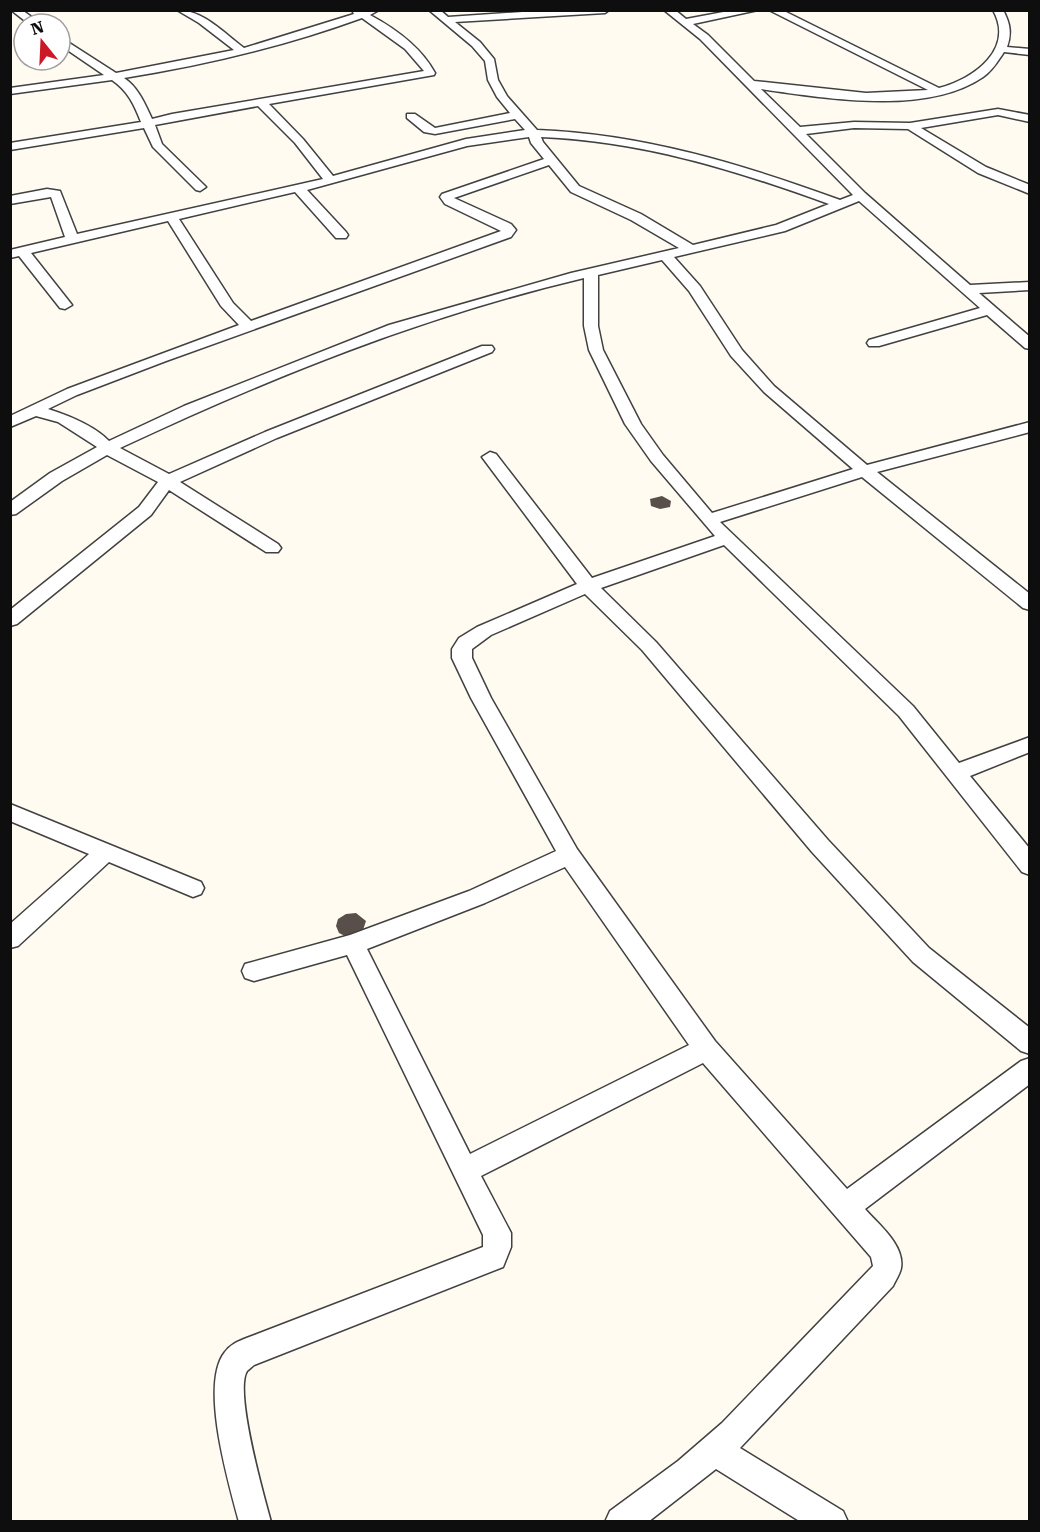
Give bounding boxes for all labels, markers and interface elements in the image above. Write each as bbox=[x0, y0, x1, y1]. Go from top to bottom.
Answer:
north arrow bbox=[12, 12, 72, 72]
text: N bbox=[29, 17, 46, 39]

